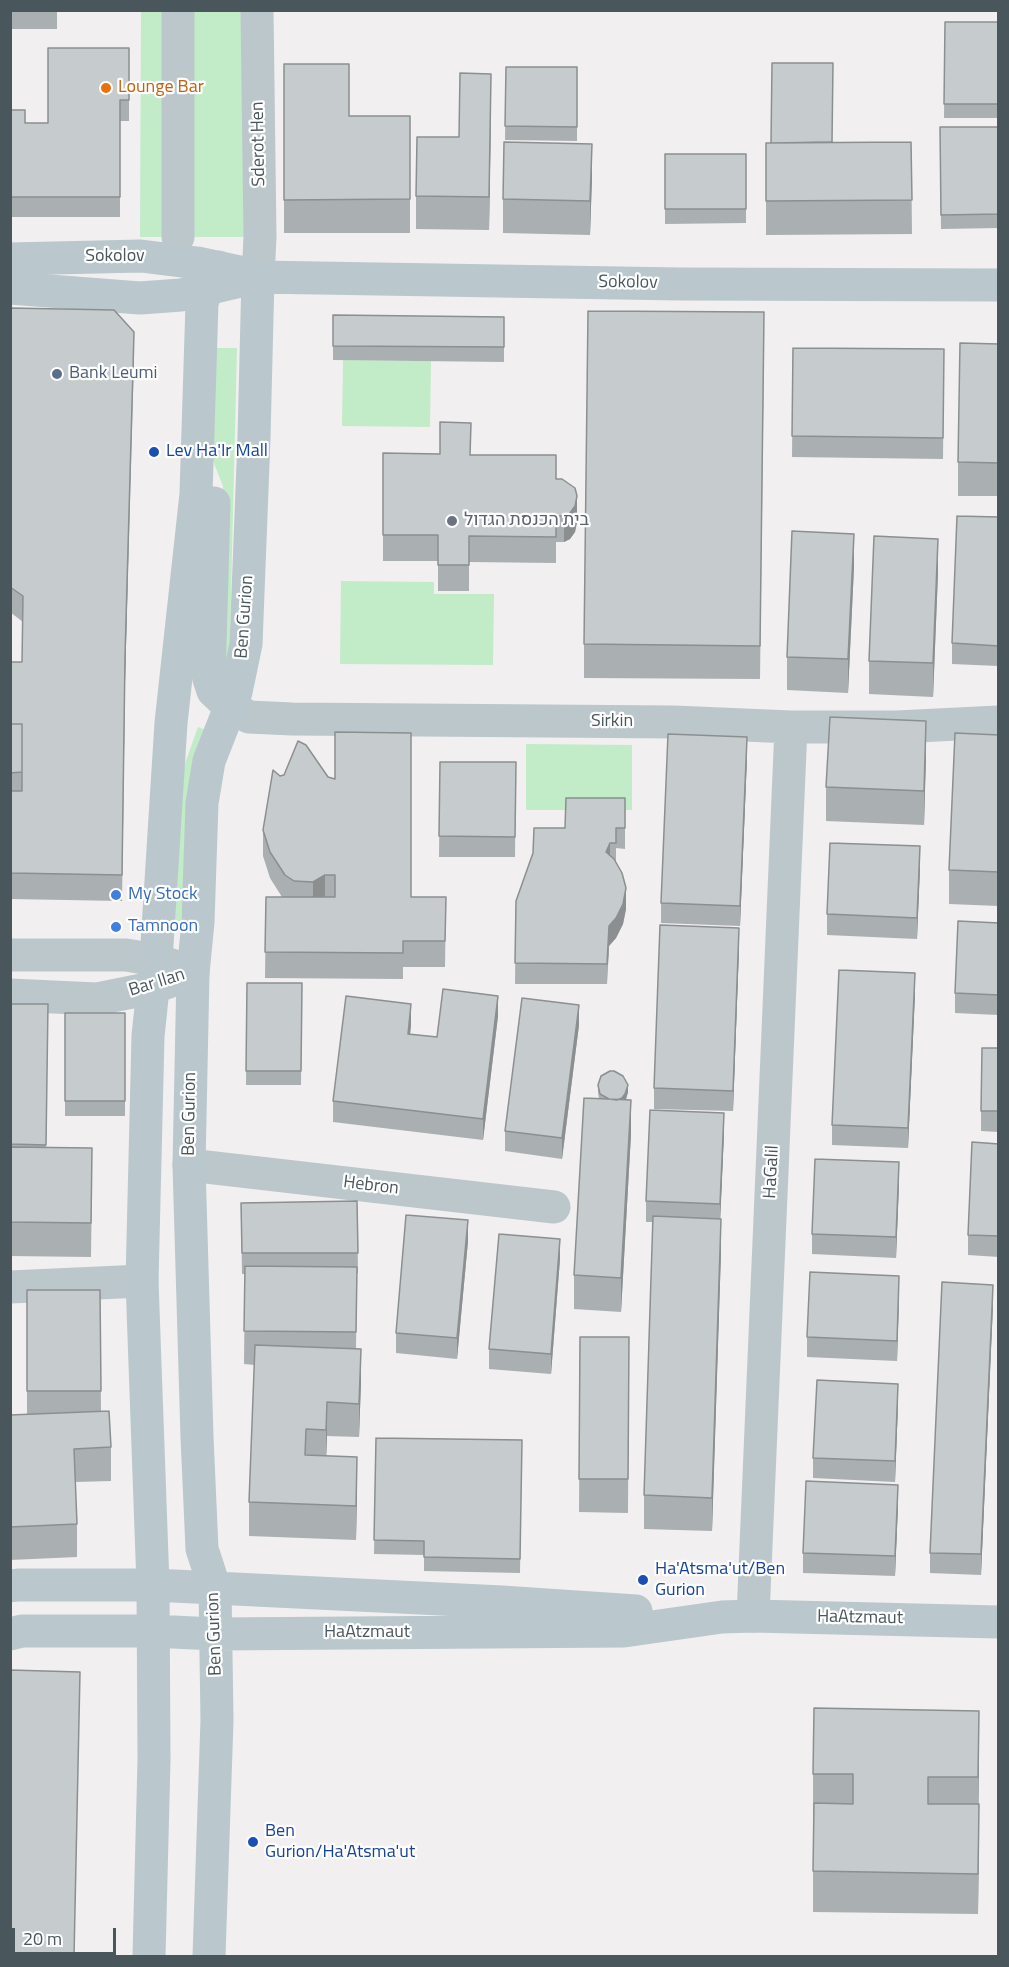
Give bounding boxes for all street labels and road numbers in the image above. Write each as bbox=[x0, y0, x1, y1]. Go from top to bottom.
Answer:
street label: Sderot Hen bbox=[247, 101, 271, 187]
street label: Sokolov bbox=[85, 246, 145, 268]
street label: Sokolov bbox=[598, 272, 658, 294]
street label: Ben Gurion bbox=[231, 574, 259, 660]
street label: Sirkin bbox=[591, 711, 633, 733]
street label: Bar Ilan bbox=[126, 964, 188, 1002]
street label: Ben Gurion bbox=[178, 1072, 202, 1156]
street label: HaGalil bbox=[760, 1145, 784, 1199]
street label: Hebron bbox=[342, 1172, 400, 1200]
street label: Ben Gurion bbox=[203, 1592, 227, 1676]
street label: HaAtzmaut bbox=[817, 1606, 903, 1630]
street label: HaAtzmaut bbox=[324, 1622, 410, 1644]

